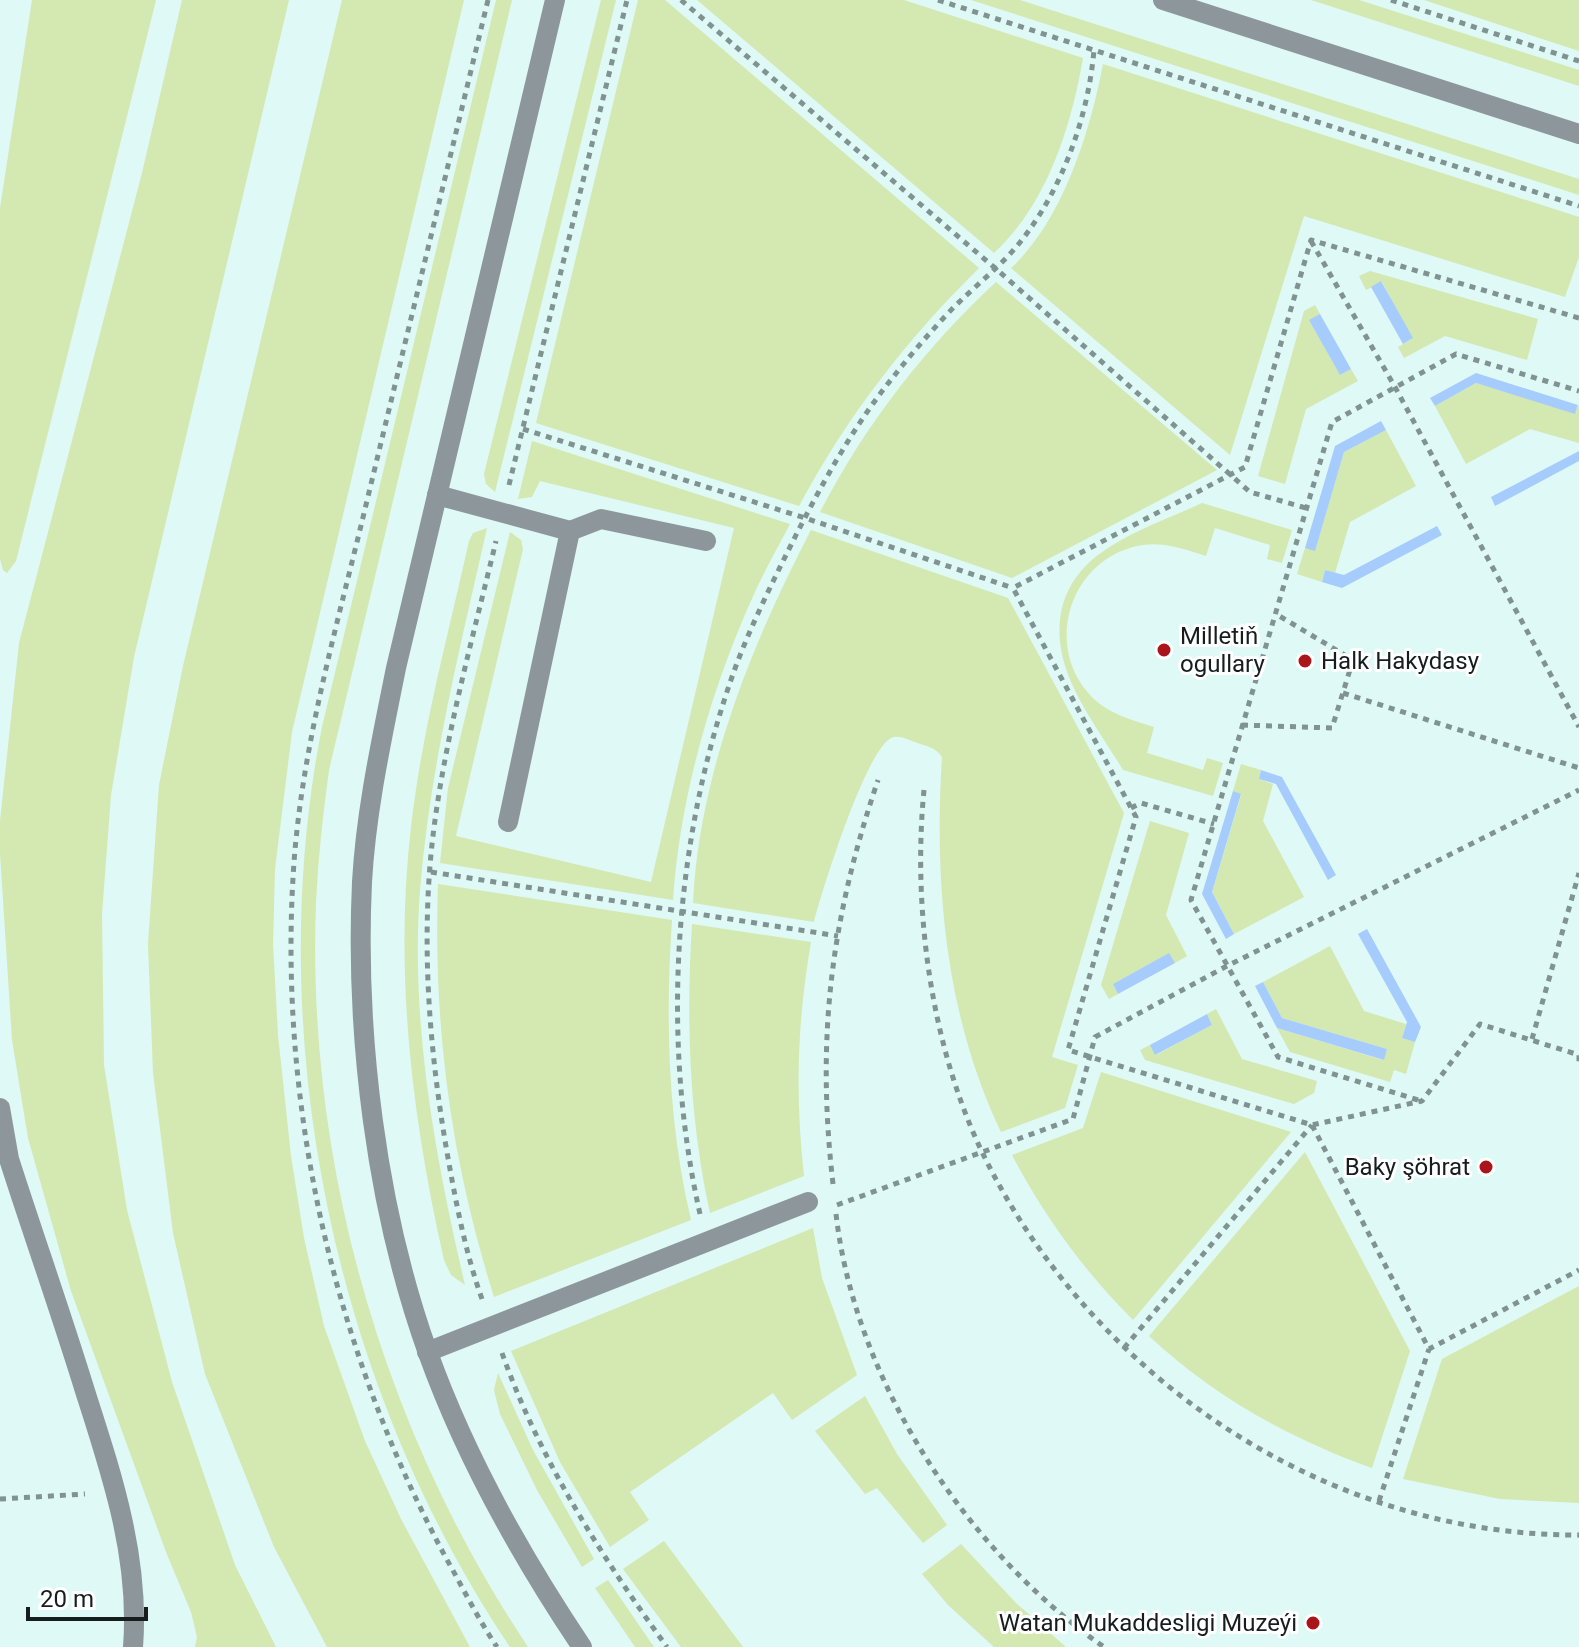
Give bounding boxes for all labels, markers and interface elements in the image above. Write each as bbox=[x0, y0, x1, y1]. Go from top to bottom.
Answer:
place label: Milletiň ogullary bbox=[1180, 622, 1265, 678]
marker: Milletiň ogullary bbox=[1155, 641, 1173, 659]
place label: Halk Hakydasy bbox=[1321, 647, 1480, 675]
marker: Halk Hakydasy bbox=[1296, 652, 1314, 670]
place label: Baky şöhrat bbox=[1345, 1153, 1470, 1181]
marker: Baky şöhrat bbox=[1477, 1158, 1495, 1176]
scale bar bbox=[28, 1571, 146, 1621]
text: 20 m bbox=[40, 1585, 94, 1613]
place label: Watan Mukaddesligi Muzeýi bbox=[999, 1609, 1297, 1637]
marker: Watan Mukaddesligi Muzeýi bbox=[1304, 1614, 1322, 1632]

